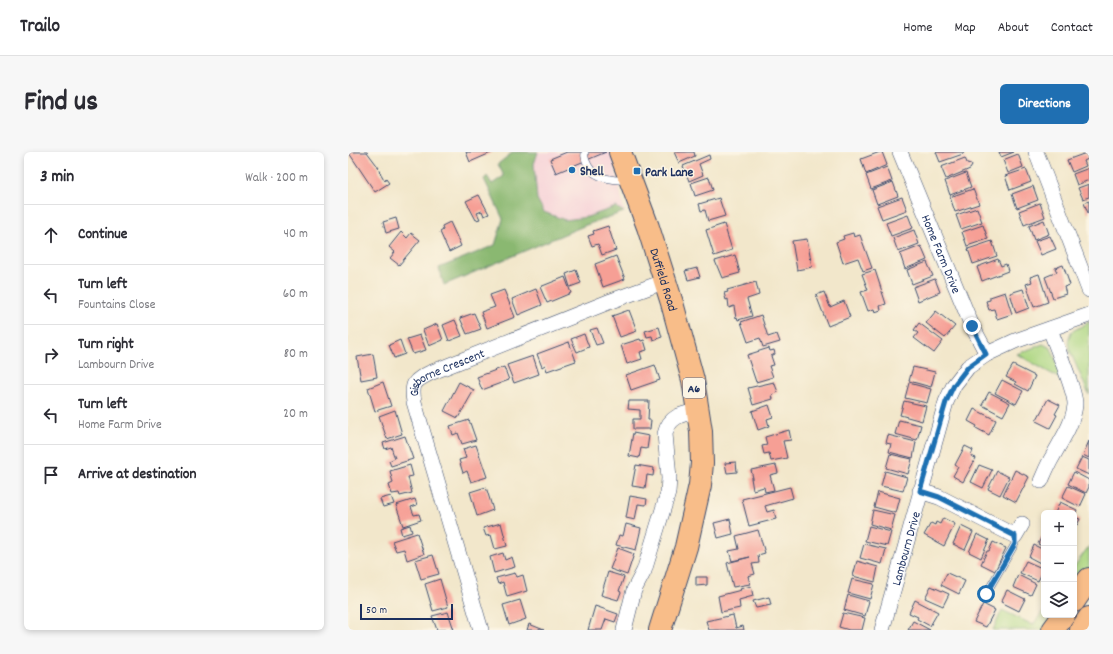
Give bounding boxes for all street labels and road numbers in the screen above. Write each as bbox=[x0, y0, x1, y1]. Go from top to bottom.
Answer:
street label: Home Farm Drive bbox=[915, 212, 965, 297]
street label: Duffield Road bbox=[643, 246, 681, 314]
street label: Gisborne Crescent bbox=[406, 345, 488, 397]
road number: A6 bbox=[683, 378, 705, 398]
street label: Lambourn Drive bbox=[888, 509, 927, 588]

